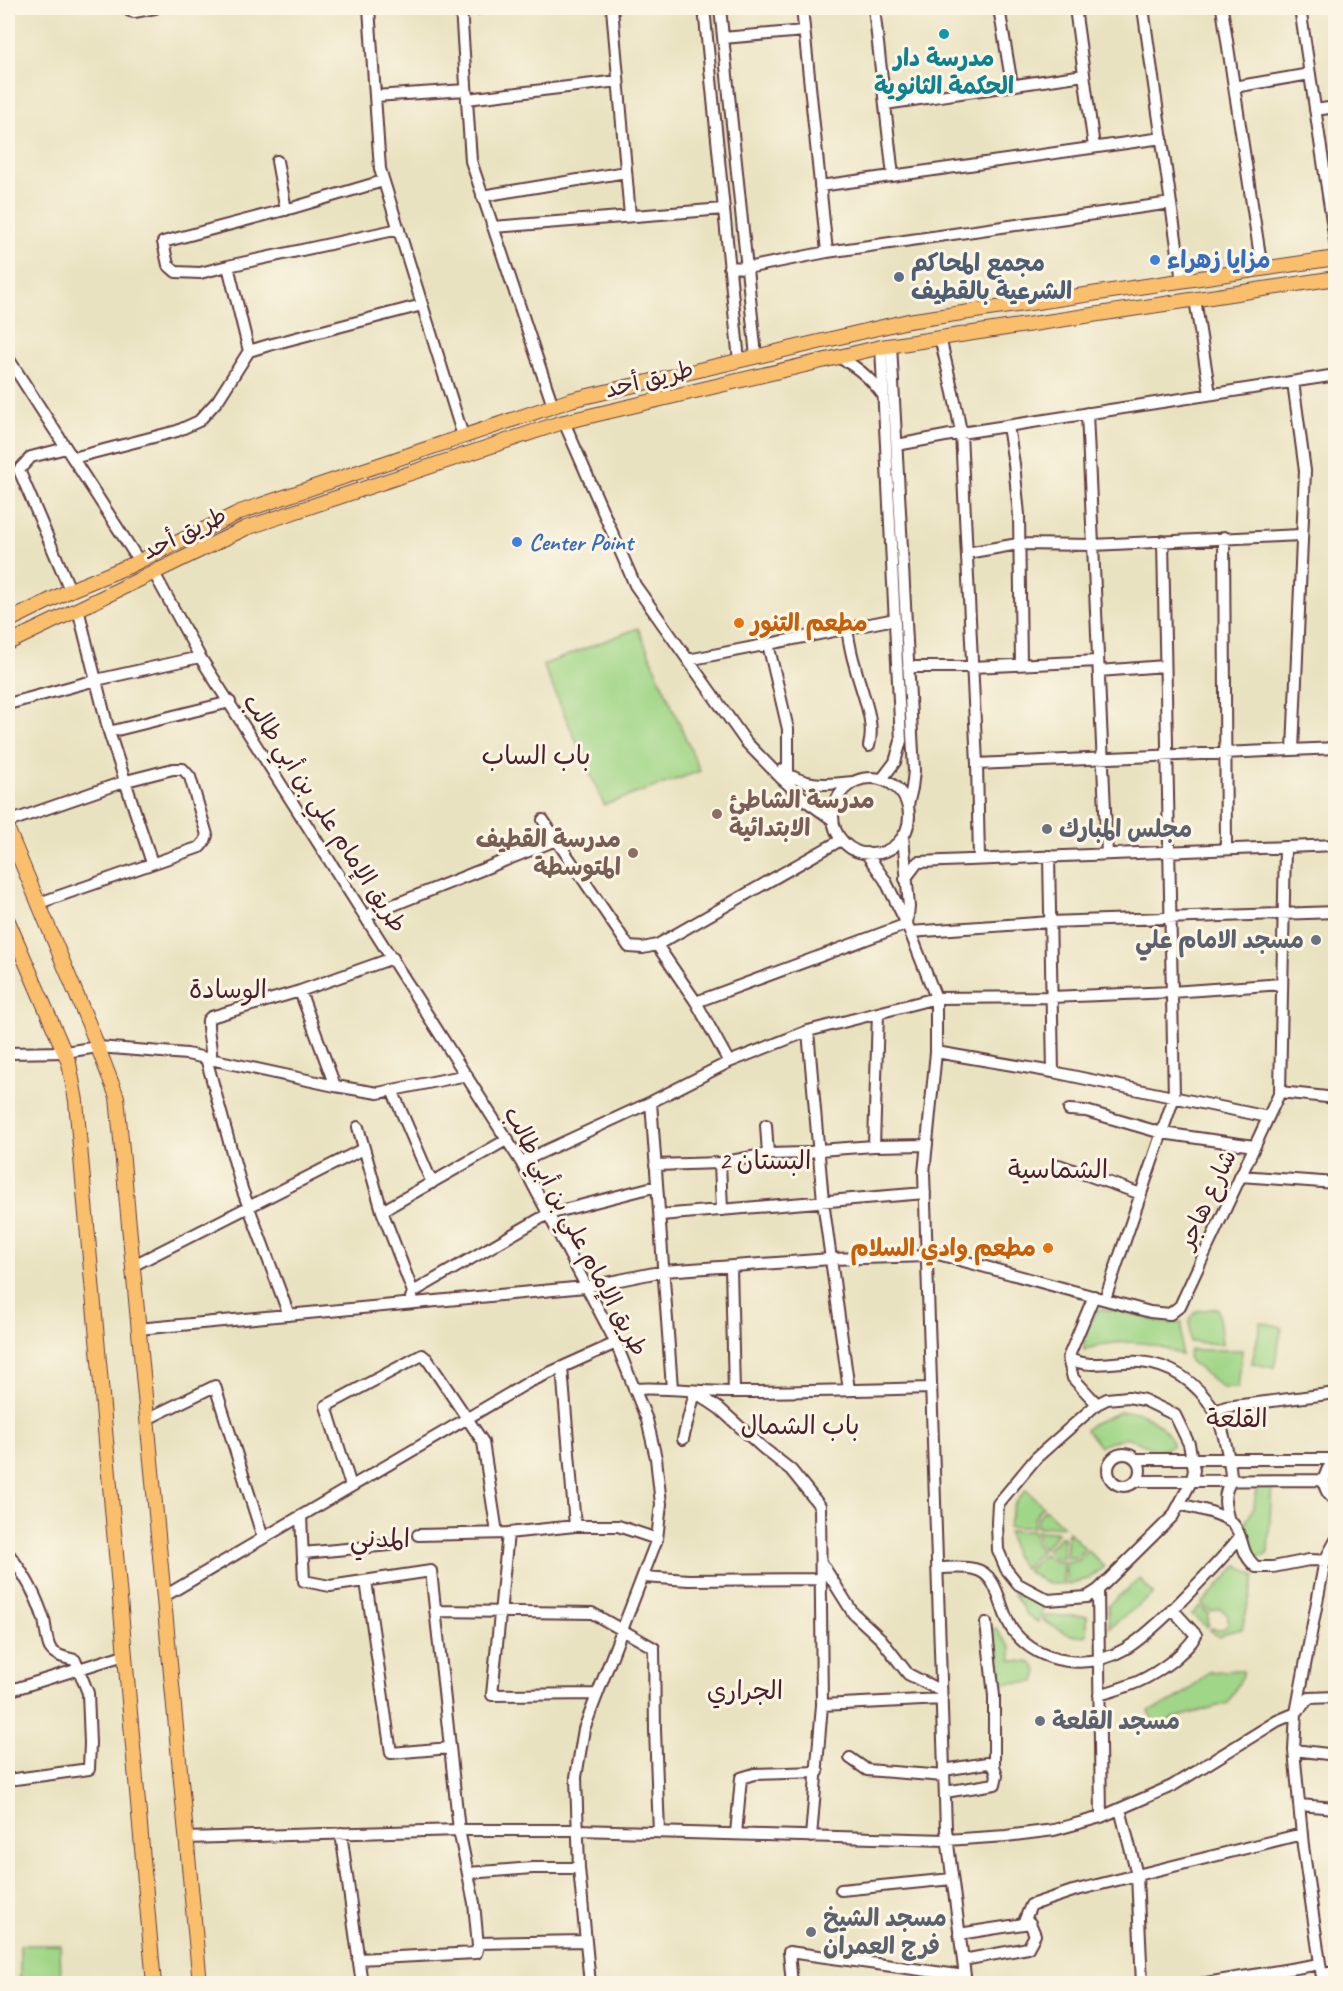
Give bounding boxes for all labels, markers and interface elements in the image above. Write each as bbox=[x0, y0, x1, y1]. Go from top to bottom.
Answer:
marker: مدرسة دار الحكمة الثانوية bbox=[937, 27, 951, 41]
place label: مدرسة دار الحكمة الثانوية bbox=[874, 43, 1014, 102]
place label: مزايا زهراء bbox=[1167, 245, 1271, 275]
place label: مجمع المحاكم الشرعية بالقطيف bbox=[911, 248, 1072, 306]
marker: مزايا زهراء bbox=[1148, 253, 1162, 267]
marker: مجمع المحاكم الشرعية بالقطيف bbox=[892, 270, 906, 284]
street label: طريق أحد bbox=[601, 353, 697, 405]
street label: طريق أحد bbox=[137, 500, 231, 566]
place label: Center Point bbox=[529, 527, 636, 557]
marker: Center Point bbox=[510, 535, 524, 549]
place label: مطعم التنور bbox=[749, 608, 868, 641]
marker: مطعم التنور bbox=[732, 616, 746, 630]
street label: طريق الإمام علي بن أبي طالب bbox=[231, 688, 414, 941]
district label: باب الساب bbox=[482, 739, 590, 772]
place label: مدرسة الشاطئ الابتدائية bbox=[729, 785, 875, 843]
marker: مدرسة الشاطئ الابتدائية bbox=[710, 807, 724, 821]
place label: مجلس المبارك bbox=[1059, 814, 1192, 844]
marker: مجلس المبارك bbox=[1040, 822, 1054, 836]
place label: مدرسة القطيف المتوسطة bbox=[476, 824, 621, 882]
marker: مدرسة القطيف المتوسطة bbox=[626, 846, 640, 860]
place label: مسجد الامام علي bbox=[1135, 925, 1304, 961]
marker: مسجد الامام علي bbox=[1309, 933, 1323, 947]
district label: الوسادة bbox=[189, 973, 267, 1006]
street label: طريق الإمام علي بن أبي طالب bbox=[492, 1101, 655, 1364]
district label: البستان 2 bbox=[719, 1144, 811, 1177]
street label: شارع هاجر bbox=[1170, 1145, 1245, 1256]
district label: الشماسية bbox=[1008, 1153, 1108, 1186]
place label: مطعم وادي السلام bbox=[850, 1233, 1036, 1266]
marker: مطعم وادي السلام bbox=[1041, 1241, 1055, 1255]
district label: القلعة bbox=[1206, 1402, 1268, 1435]
district label: باب الشمال bbox=[740, 1409, 860, 1442]
district label: المدني bbox=[350, 1522, 410, 1561]
district label: الجراري bbox=[707, 1674, 783, 1709]
place label: مسجد القلعة bbox=[1052, 1706, 1180, 1736]
marker: مسجد القلعة bbox=[1033, 1714, 1047, 1728]
place label: مسجد الشيخ فرج العمران bbox=[823, 1903, 947, 1961]
marker: مسجد الشيخ فرج العمران bbox=[804, 1925, 818, 1939]

